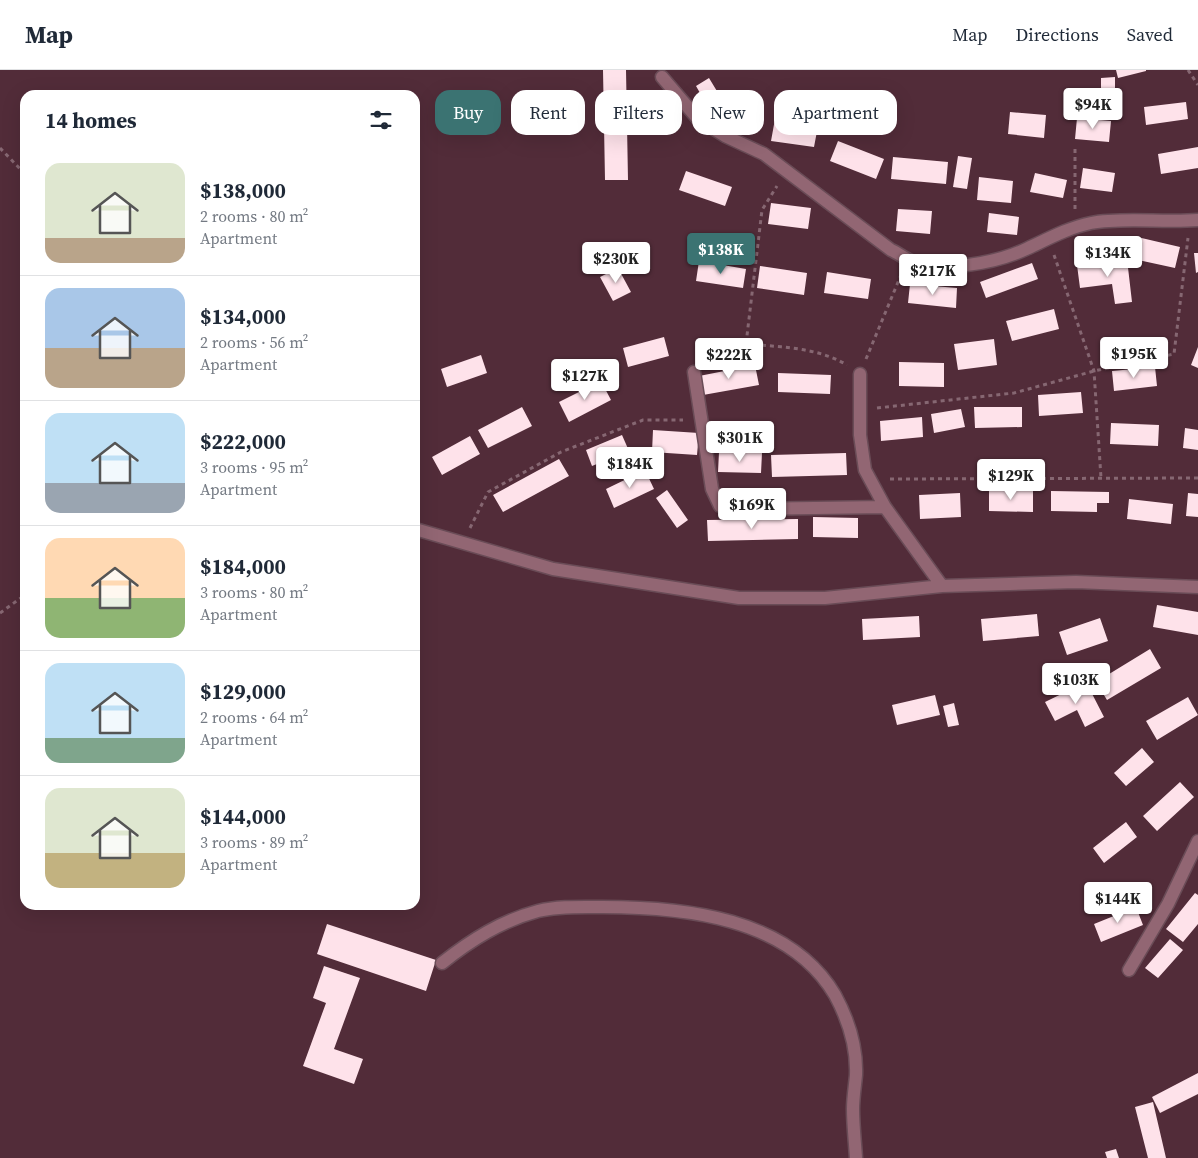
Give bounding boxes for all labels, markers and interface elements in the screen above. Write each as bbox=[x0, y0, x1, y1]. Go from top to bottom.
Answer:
text: Map bbox=[25, 18, 73, 51]
text: Map bbox=[952, 22, 988, 47]
text: Directions bbox=[1016, 22, 1099, 47]
text: Saved bbox=[1127, 22, 1173, 47]
pin: $94K bbox=[1063, 88, 1123, 130]
chip: Buy bbox=[435, 90, 501, 135]
chip: Rent bbox=[511, 90, 585, 135]
chip: Filters bbox=[595, 90, 682, 135]
chip: New bbox=[692, 90, 764, 135]
chip: Apartment bbox=[774, 90, 897, 135]
text: $94K bbox=[1074, 93, 1112, 115]
text: 14 homes bbox=[45, 106, 137, 135]
icon: filters bbox=[367, 106, 395, 134]
text: $138,000 bbox=[200, 176, 286, 205]
icon: home bbox=[85, 183, 145, 243]
text: 2 rooms · 80 m² bbox=[200, 205, 308, 227]
text: Apartment bbox=[200, 227, 277, 249]
pin: $138K bbox=[686, 232, 756, 275]
pin: $134K bbox=[1073, 236, 1143, 278]
text: $138K bbox=[698, 238, 744, 260]
text: $134K bbox=[1085, 241, 1131, 263]
pin: $230K bbox=[581, 242, 651, 284]
text: $230K bbox=[593, 247, 639, 269]
pin: $217K bbox=[898, 254, 968, 296]
text: $217K bbox=[910, 259, 956, 281]
text: $134,000 bbox=[200, 302, 286, 331]
icon: home bbox=[85, 308, 145, 368]
text: 2 rooms · 56 m² bbox=[200, 331, 308, 353]
pin: $195K bbox=[1099, 336, 1169, 379]
pin: $222K bbox=[694, 338, 764, 380]
text: $195K bbox=[1111, 342, 1157, 364]
text: $222K bbox=[706, 343, 752, 365]
text: Apartment bbox=[200, 353, 277, 375]
pin: $127K bbox=[550, 358, 620, 401]
text: $127K bbox=[562, 364, 608, 386]
pin: $301K bbox=[705, 420, 775, 463]
text: $301K bbox=[717, 426, 763, 448]
text: $222,000 bbox=[200, 427, 286, 456]
icon: home bbox=[85, 433, 145, 493]
pin: $184K bbox=[595, 446, 665, 489]
text: $184K bbox=[607, 452, 653, 474]
text: 3 rooms · 95 m² bbox=[200, 456, 308, 478]
pin: $129K bbox=[976, 458, 1046, 501]
text: $129K bbox=[988, 464, 1034, 486]
text: Apartment bbox=[200, 478, 277, 500]
pin: $169K bbox=[717, 488, 787, 530]
text: $169K bbox=[729, 493, 775, 515]
text: $184,000 bbox=[200, 552, 286, 581]
icon: home bbox=[85, 558, 145, 618]
text: 3 rooms · 80 m² bbox=[200, 581, 308, 603]
text: Apartment bbox=[200, 603, 277, 625]
pin: $103K bbox=[1041, 662, 1111, 705]
text: $103K bbox=[1053, 668, 1099, 690]
text: $129,000 bbox=[200, 677, 286, 706]
icon: home bbox=[85, 683, 145, 743]
text: 2 rooms · 64 m² bbox=[200, 706, 308, 728]
text: Apartment bbox=[200, 728, 277, 750]
text: $144,000 bbox=[200, 802, 286, 831]
icon: home bbox=[85, 808, 145, 868]
text: 3 rooms · 89 m² bbox=[200, 831, 308, 853]
text: Apartment bbox=[200, 853, 277, 875]
pin: $144K bbox=[1083, 882, 1153, 924]
text: $144K bbox=[1095, 887, 1141, 909]

